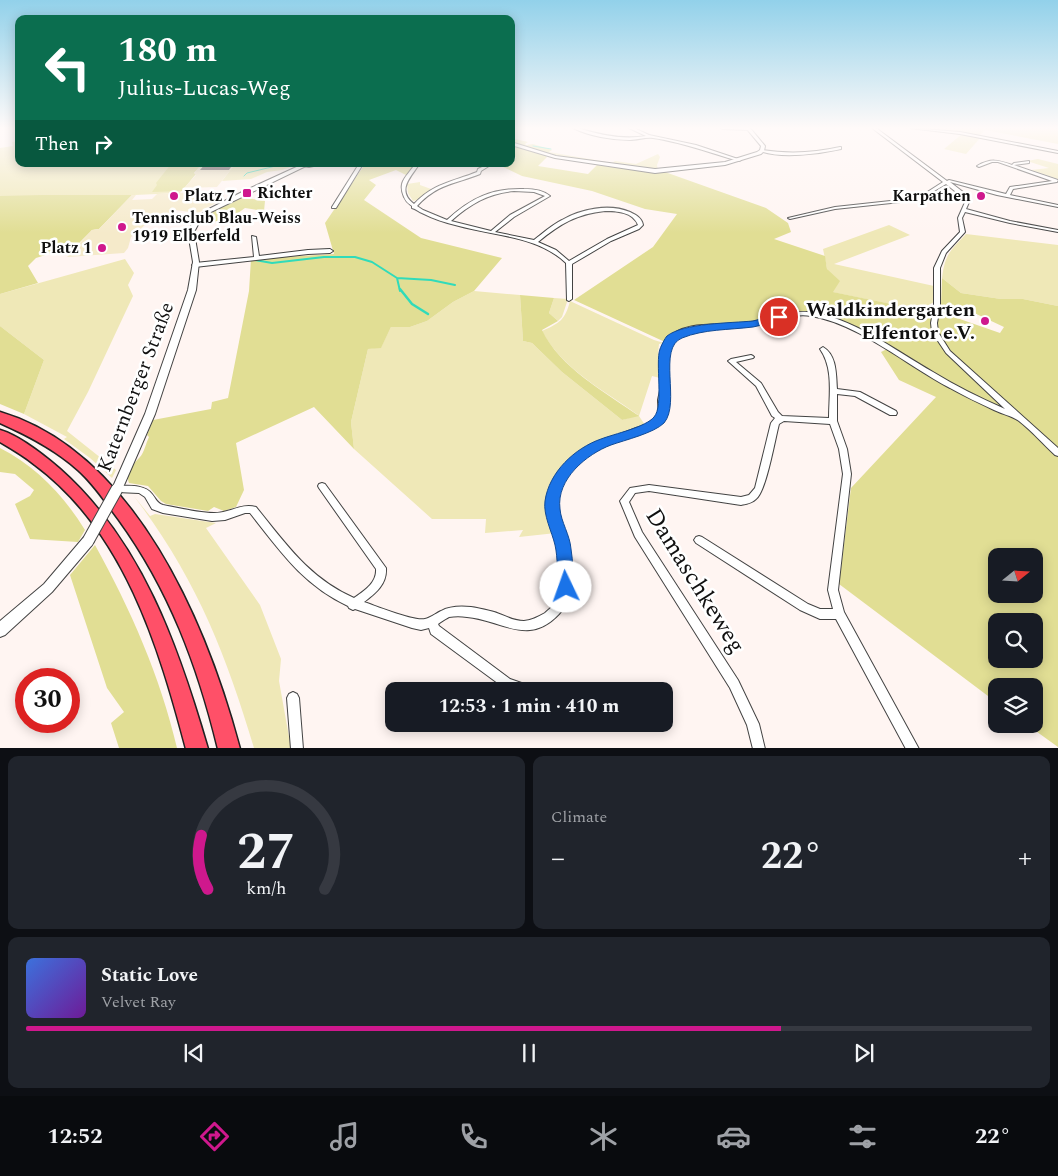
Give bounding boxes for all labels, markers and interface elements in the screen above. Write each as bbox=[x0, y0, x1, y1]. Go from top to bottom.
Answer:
text: 180 m bbox=[118, 24, 217, 77]
icon: left bbox=[35, 35, 100, 100]
text: Julius-Lucas-Weg bbox=[118, 72, 291, 105]
text: Then bbox=[35, 130, 79, 159]
icon: right bbox=[89, 130, 117, 158]
place label: Richter bbox=[257, 181, 313, 205]
place label: Platz 7 bbox=[184, 184, 236, 208]
place label: Karpathen bbox=[892, 184, 971, 208]
marker: Richter bbox=[241, 187, 253, 199]
marker: Platz 7 bbox=[168, 190, 180, 202]
marker: Karpathen bbox=[975, 190, 987, 202]
place label: Tennisclub Blau-Weiss 1919 Elberfeld bbox=[132, 206, 301, 248]
marker: Tennisclub Blau-Weiss 1919 Elberfeld bbox=[116, 221, 128, 233]
place label: Platz 1 bbox=[40, 236, 92, 260]
marker: Platz 1 bbox=[96, 242, 108, 254]
place label: Waldkindergarten Elfentor e.V. bbox=[806, 295, 975, 348]
pin bbox=[758, 296, 800, 338]
street label: Katernberger Straße bbox=[90, 298, 182, 476]
icon: arrive bbox=[765, 303, 793, 331]
marker: Waldkindergarten Elfentor e.V. bbox=[979, 315, 991, 327]
street label: Damaschkeweg bbox=[636, 501, 754, 661]
north arrow bbox=[988, 548, 1042, 602]
map controls bbox=[988, 548, 1043, 733]
position arrow bbox=[539, 560, 591, 612]
button: search bbox=[988, 613, 1043, 668]
speed limit sign: 30 bbox=[15, 668, 80, 733]
button: layers bbox=[988, 678, 1043, 733]
text: 12:53 · 1 min · 410 m bbox=[439, 692, 619, 721]
text: Climate bbox=[551, 805, 607, 829]
text: 27 bbox=[237, 813, 296, 892]
text: 22° bbox=[761, 828, 822, 886]
text: − bbox=[551, 837, 565, 880]
text: + bbox=[1018, 837, 1032, 880]
text: km/h bbox=[246, 875, 287, 902]
text: Static Love bbox=[101, 961, 198, 990]
text: Velvet Ray bbox=[101, 990, 176, 1014]
icon: previous bbox=[180, 1039, 208, 1067]
icon: pause bbox=[515, 1039, 543, 1067]
icon: next bbox=[850, 1039, 878, 1067]
icon: directions bbox=[197, 1119, 232, 1154]
icon: music bbox=[327, 1119, 362, 1154]
icon: phone bbox=[456, 1119, 491, 1154]
icon: climate bbox=[586, 1119, 621, 1154]
icon: car bbox=[716, 1119, 751, 1154]
icon: filters bbox=[845, 1119, 880, 1154]
text: 12:52 bbox=[47, 1120, 103, 1153]
text: 22° bbox=[975, 1120, 1011, 1153]

